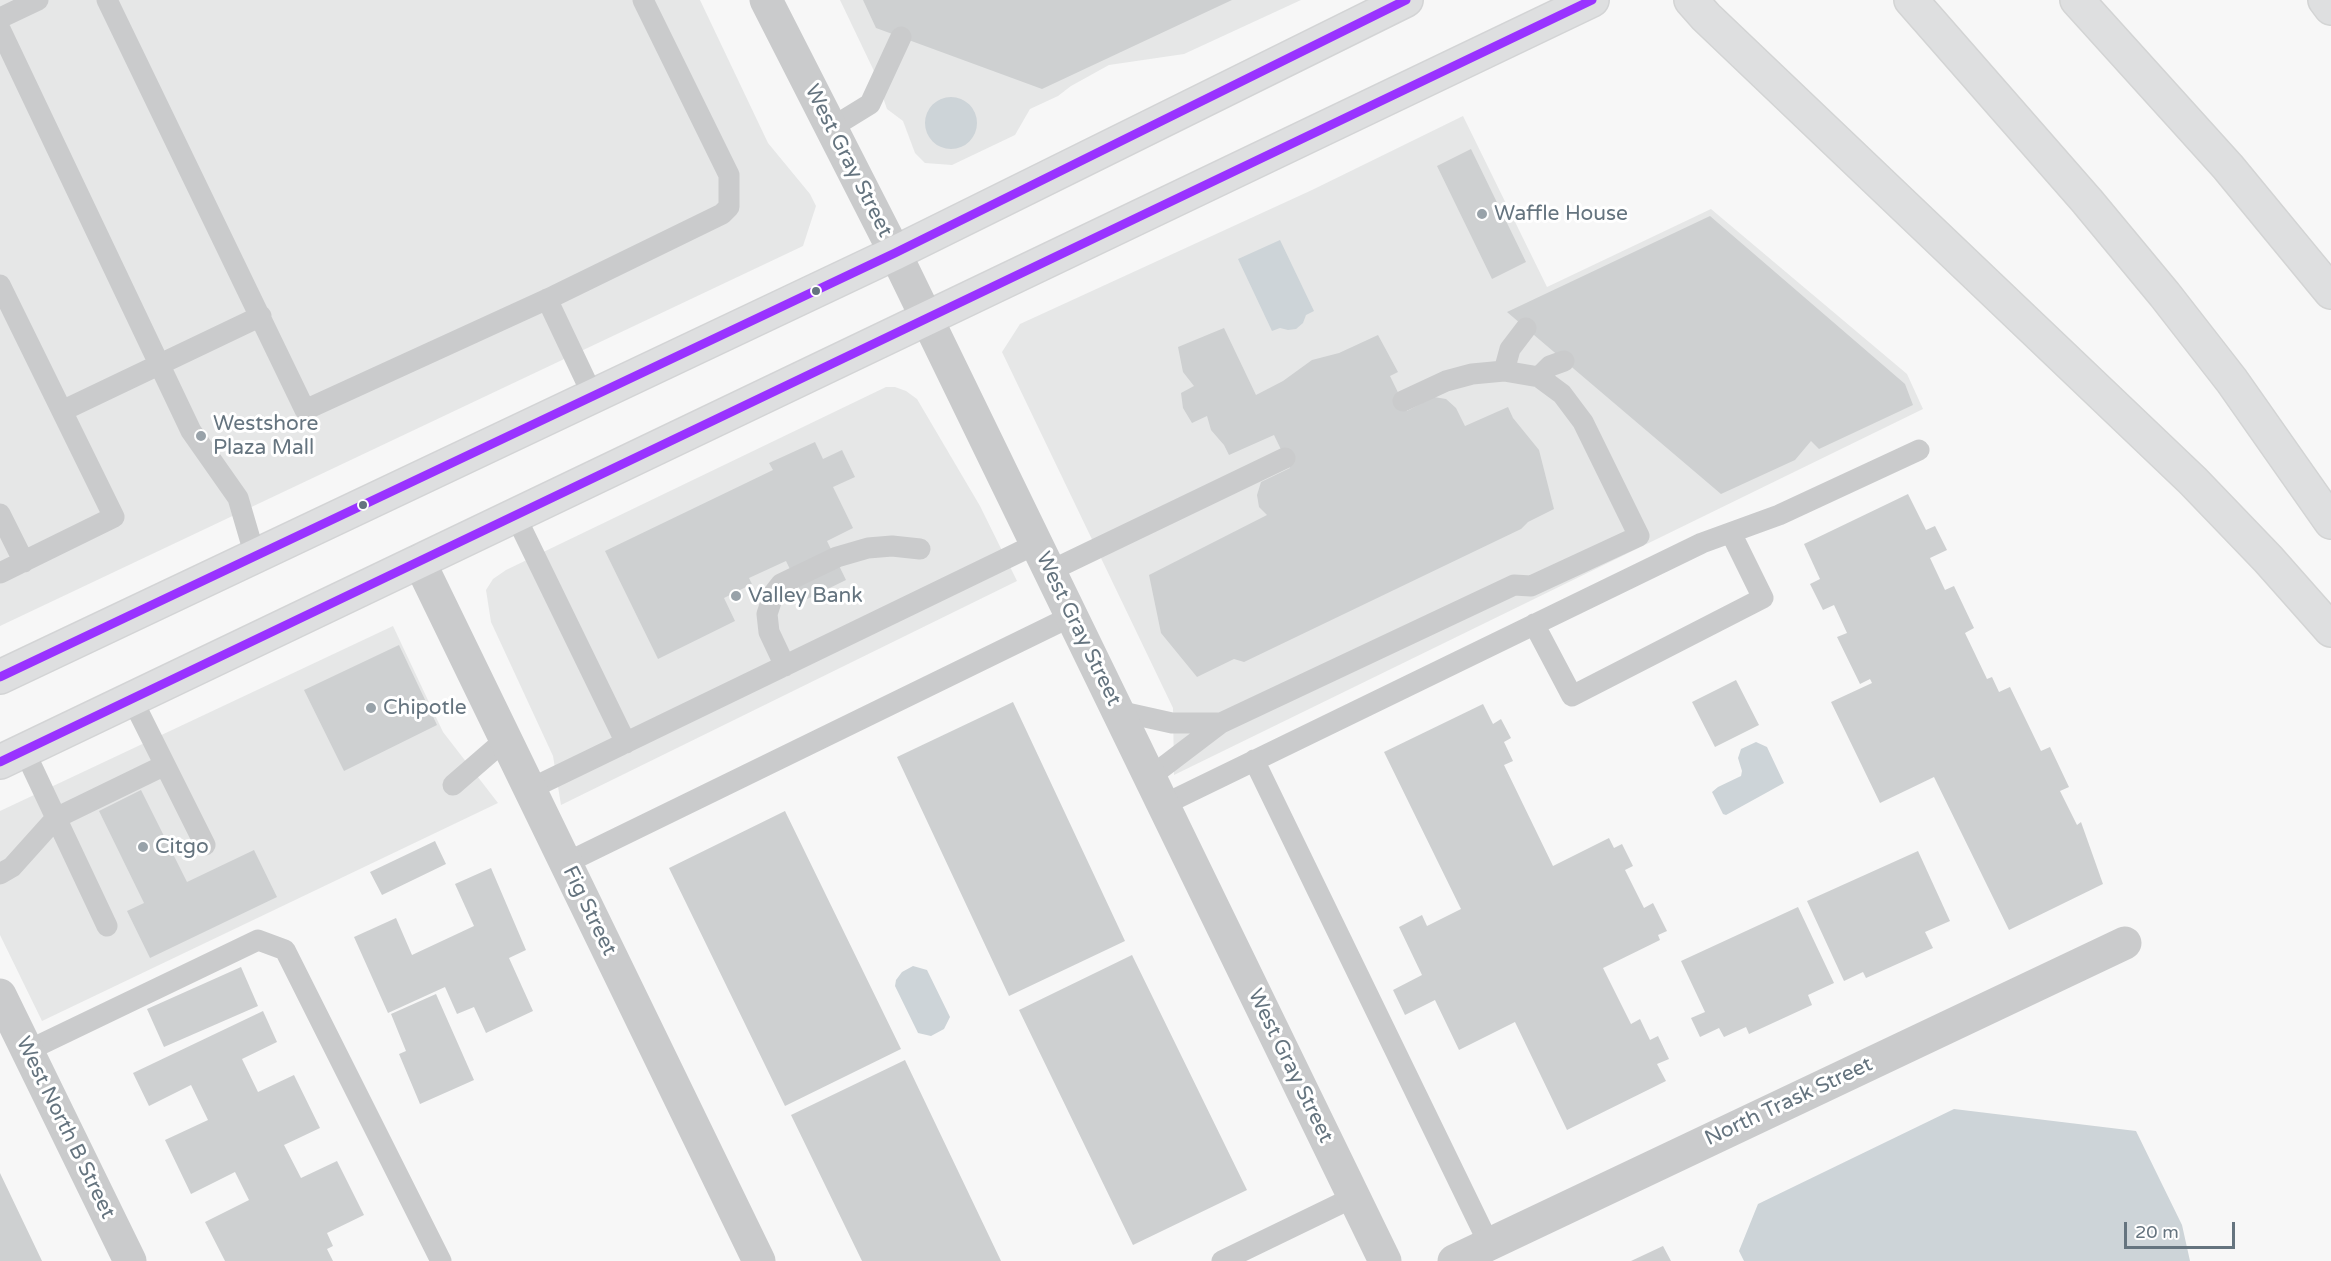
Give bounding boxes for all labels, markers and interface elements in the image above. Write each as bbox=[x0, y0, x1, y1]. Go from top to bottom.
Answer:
street label: West Gray Street bbox=[799, 80, 897, 242]
place label: Waffle House bbox=[1494, 201, 1628, 227]
marker: Waffle House bbox=[1475, 207, 1489, 221]
unlabelled marker bbox=[810, 285, 822, 297]
place label: Westshore Plaza Mall bbox=[213, 411, 318, 461]
marker: Westshore Plaza Mall bbox=[194, 429, 208, 443]
unlabelled marker bbox=[357, 499, 369, 511]
street label: West Gray Street bbox=[1030, 548, 1126, 710]
place label: Valley Bank bbox=[748, 583, 863, 609]
marker: Valley Bank bbox=[729, 589, 743, 603]
place label: Chipotle bbox=[383, 695, 467, 721]
marker: Chipotle bbox=[364, 701, 378, 715]
place label: Citgo bbox=[155, 834, 209, 860]
marker: Citgo bbox=[136, 840, 150, 854]
street label: Fig Street bbox=[557, 862, 621, 960]
street label: West Gray Street bbox=[1242, 985, 1338, 1147]
street label: West North B Street bbox=[10, 1033, 120, 1223]
street label: North Trask Street bbox=[1701, 1052, 1877, 1152]
scale bar bbox=[2127, 1210, 2238, 1248]
text: 20 m bbox=[2135, 1221, 2179, 1243]

